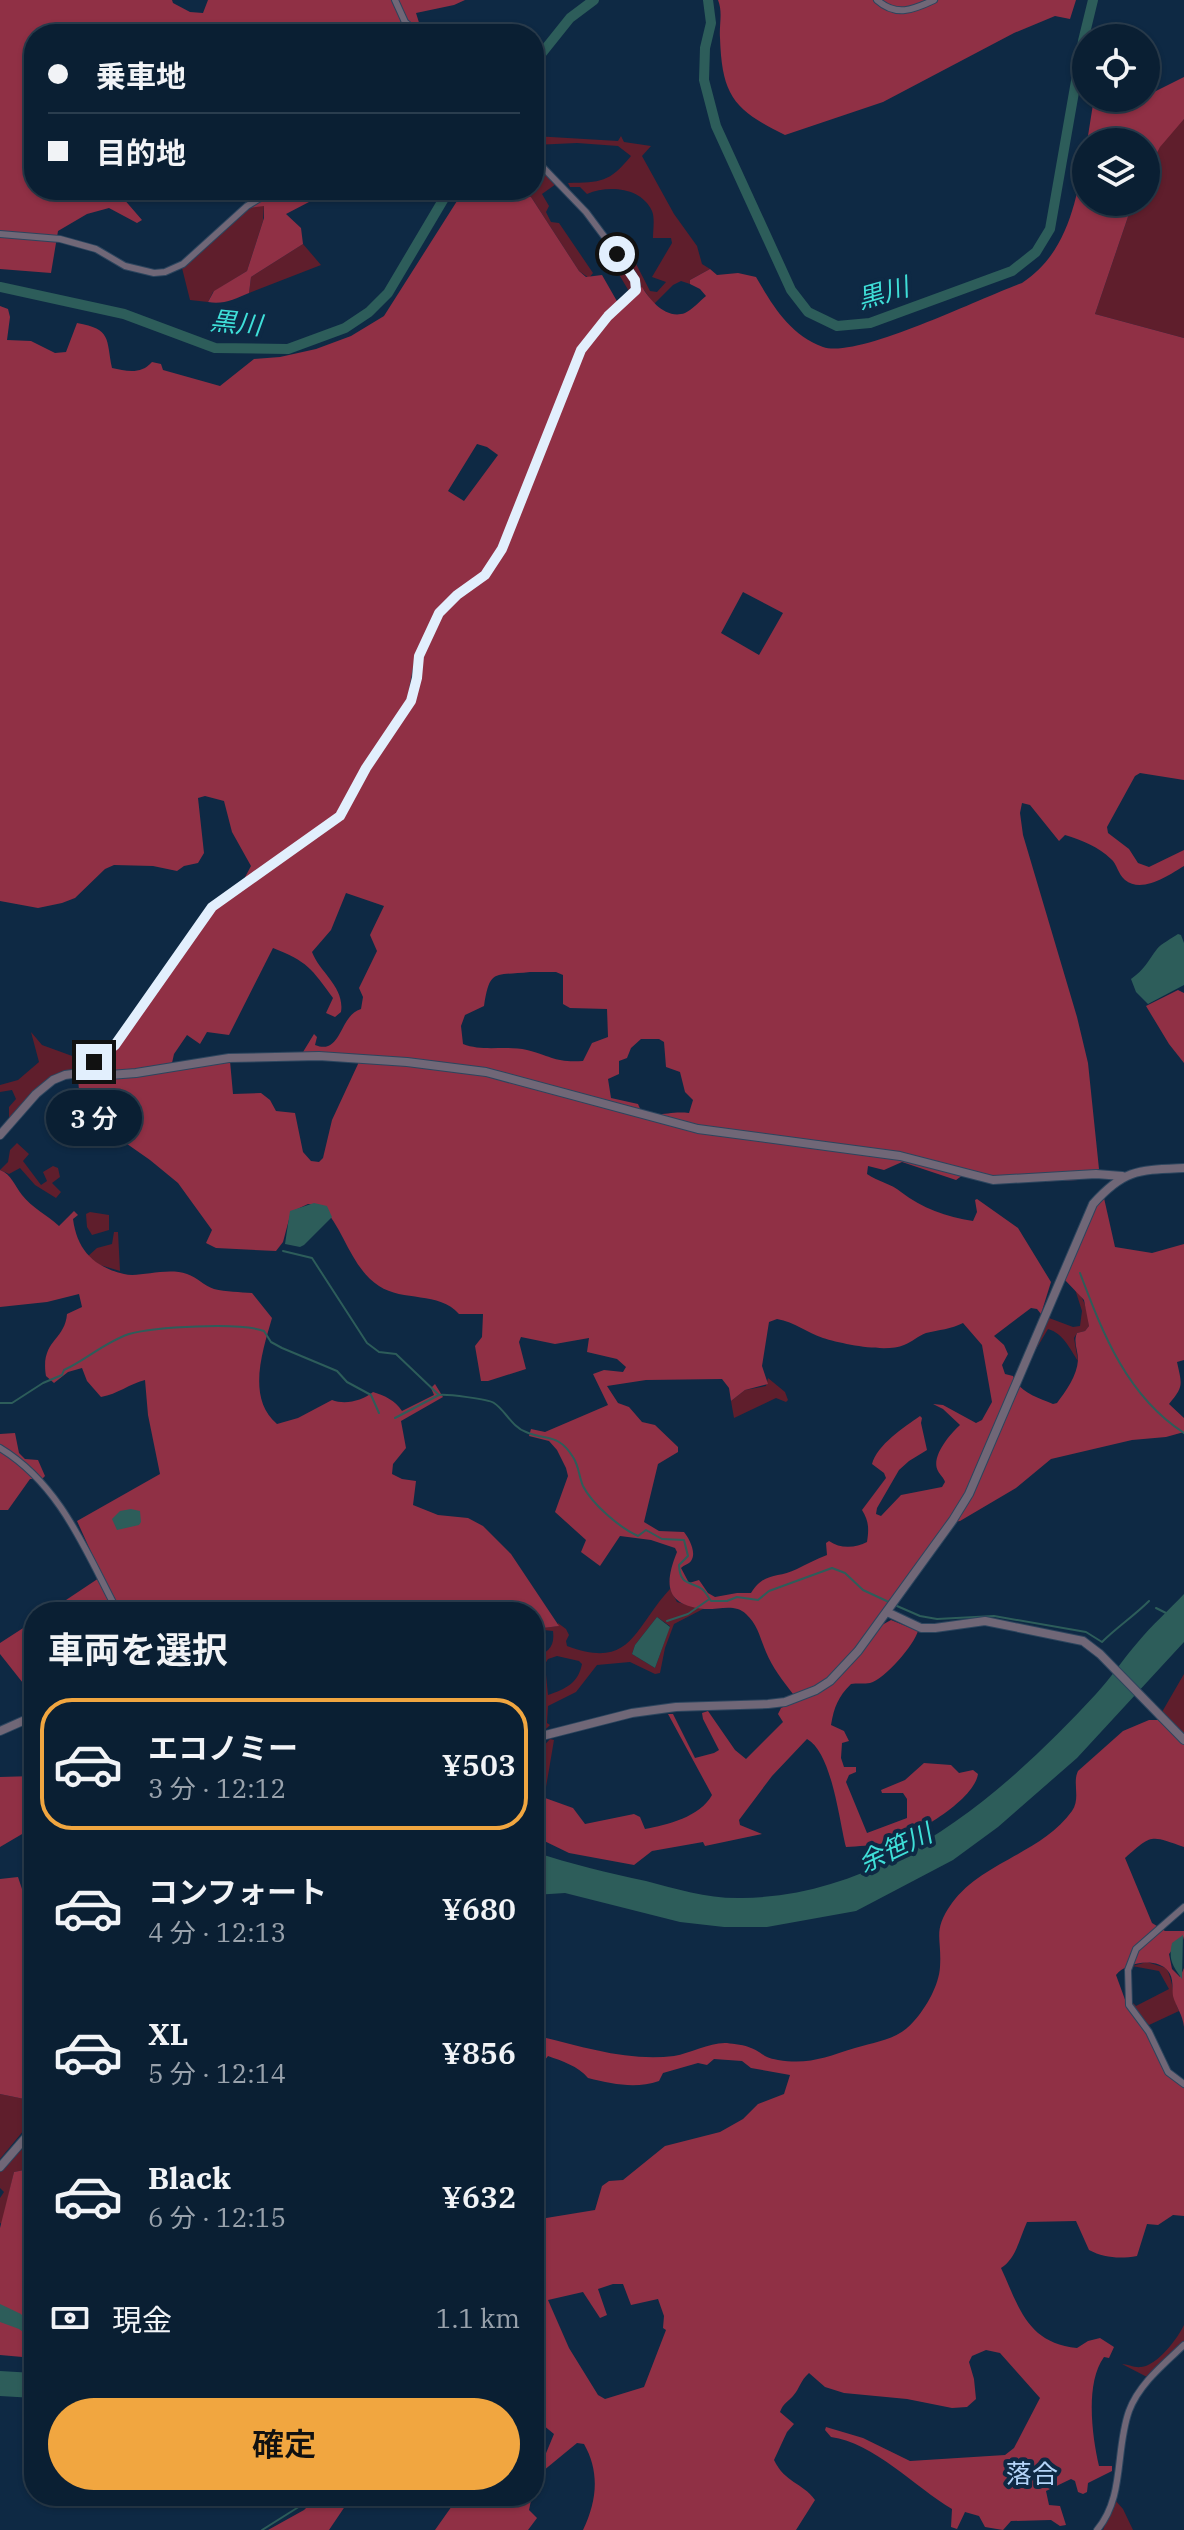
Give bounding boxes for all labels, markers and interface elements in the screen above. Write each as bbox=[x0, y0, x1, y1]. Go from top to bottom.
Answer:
map controls bbox=[1072, 24, 1160, 216]
button: locate bbox=[1072, 24, 1160, 112]
text: 乗車地 bbox=[96, 56, 186, 95]
button: layers bbox=[1072, 128, 1160, 216]
text: 目的地 bbox=[96, 133, 186, 172]
route start bbox=[599, 236, 635, 272]
water label: 黒川 bbox=[853, 268, 915, 316]
water label: 黒川 bbox=[208, 302, 267, 342]
route end bbox=[76, 1044, 112, 1080]
callout: 3 分 bbox=[46, 1090, 142, 1146]
text: 3 分 bbox=[70, 1101, 118, 1135]
text: 車両を選択 bbox=[48, 1626, 228, 1673]
icon: car bbox=[52, 1728, 124, 1800]
text: エコノミー bbox=[148, 1728, 298, 1767]
text: ¥503 bbox=[442, 1745, 516, 1784]
text: 3 分 · 12:12 bbox=[148, 1771, 286, 1805]
water label: 余笹川 bbox=[852, 1814, 940, 1879]
icon: car bbox=[52, 1872, 124, 1944]
text: コンフォート bbox=[148, 1872, 327, 1911]
text: ¥680 bbox=[442, 1889, 516, 1928]
text: 4 分 · 12:13 bbox=[148, 1915, 286, 1949]
text: XL bbox=[148, 2014, 188, 2053]
icon: car bbox=[52, 2016, 124, 2088]
text: ¥856 bbox=[442, 2033, 516, 2072]
text: 5 分 · 12:14 bbox=[148, 2056, 286, 2090]
text: Black bbox=[148, 2158, 231, 2197]
icon: car bbox=[52, 2160, 124, 2232]
text: ¥632 bbox=[442, 2177, 516, 2216]
text: 6 分 · 12:15 bbox=[148, 2200, 286, 2234]
icon: cash bbox=[48, 2296, 92, 2340]
text: 現金 bbox=[112, 2300, 172, 2339]
text: 1.1 km bbox=[436, 2301, 520, 2335]
button: 確定 bbox=[48, 2398, 520, 2490]
district label: 落合 bbox=[1006, 2456, 1058, 2490]

